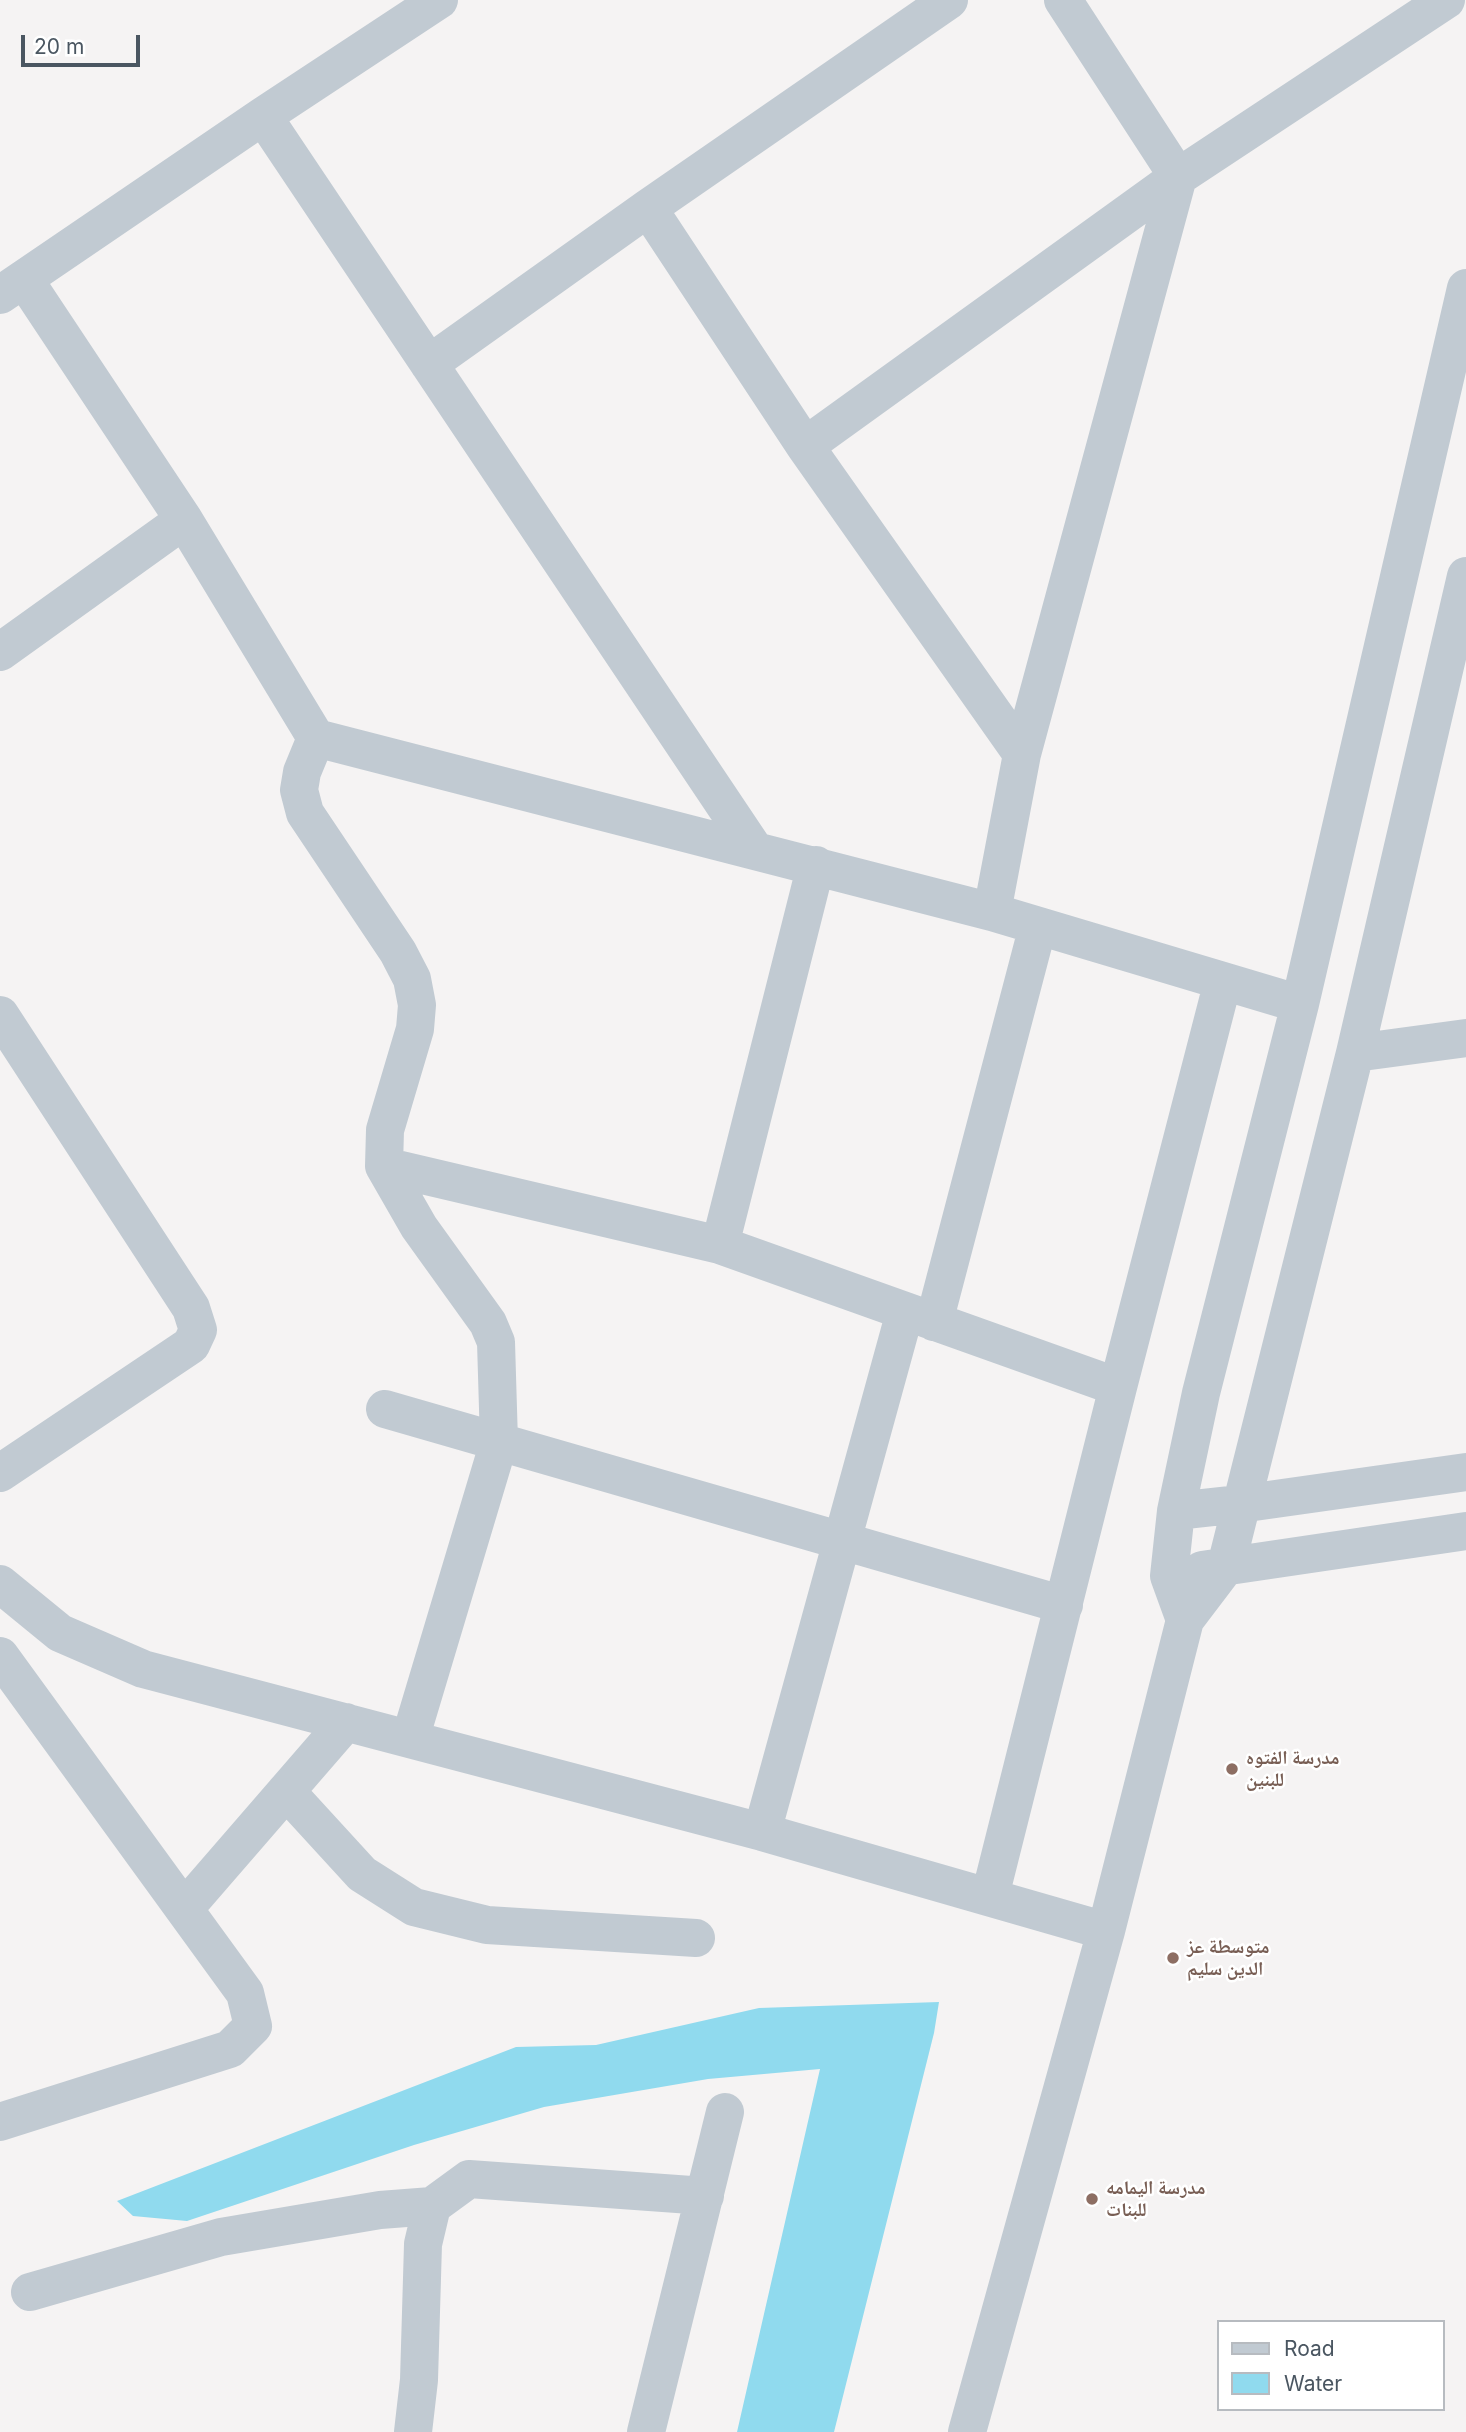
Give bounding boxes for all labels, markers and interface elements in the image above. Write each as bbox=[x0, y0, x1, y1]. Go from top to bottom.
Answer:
scale bar bbox=[24, 21, 144, 65]
text: 20 m bbox=[34, 34, 84, 59]
place label: مدرسة الفتوه للبنين bbox=[1246, 1747, 1340, 1791]
marker: مدرسة الفتوه للبنين bbox=[1224, 1761, 1240, 1777]
place label: متوسطة عز الدين سليم bbox=[1187, 1936, 1269, 1980]
marker: متوسطة عز الدين سليم bbox=[1165, 1950, 1181, 1966]
place label: مدرسة اليمامه للبنات bbox=[1106, 2177, 1206, 2221]
marker: مدرسة اليمامه للبنات bbox=[1084, 2191, 1100, 2207]
legend bbox=[1218, 2320, 1445, 2411]
text: Road bbox=[1284, 2336, 1335, 2361]
text: Water bbox=[1284, 2371, 1342, 2396]

